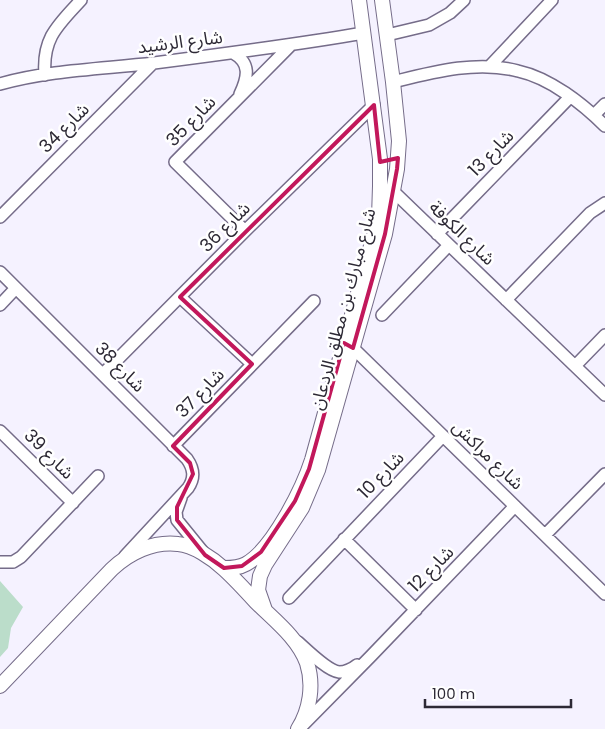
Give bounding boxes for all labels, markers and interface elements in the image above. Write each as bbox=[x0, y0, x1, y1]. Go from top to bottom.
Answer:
street label: شارع الرشيد bbox=[136, 24, 224, 61]
street label: شارع 35 bbox=[160, 90, 223, 153]
street label: شارع 34 bbox=[33, 97, 96, 160]
street label: شارع 13 bbox=[462, 124, 521, 183]
street label: شارع الكوفة bbox=[422, 195, 501, 272]
street label: شارع 36 bbox=[194, 196, 257, 259]
street label: شارع مبارك بن مطلق الردعان bbox=[304, 205, 383, 413]
street label: شارع 38 bbox=[88, 336, 151, 399]
street label: شارع 37 bbox=[170, 362, 231, 424]
street label: شارع مراكش bbox=[446, 414, 530, 497]
street label: شارع 39 bbox=[17, 423, 80, 486]
street label: شارع 10 bbox=[352, 445, 411, 505]
street label: شارع 12 bbox=[402, 540, 461, 599]
scale bar bbox=[425, 676, 571, 708]
text: 100 m bbox=[432, 683, 475, 704]

